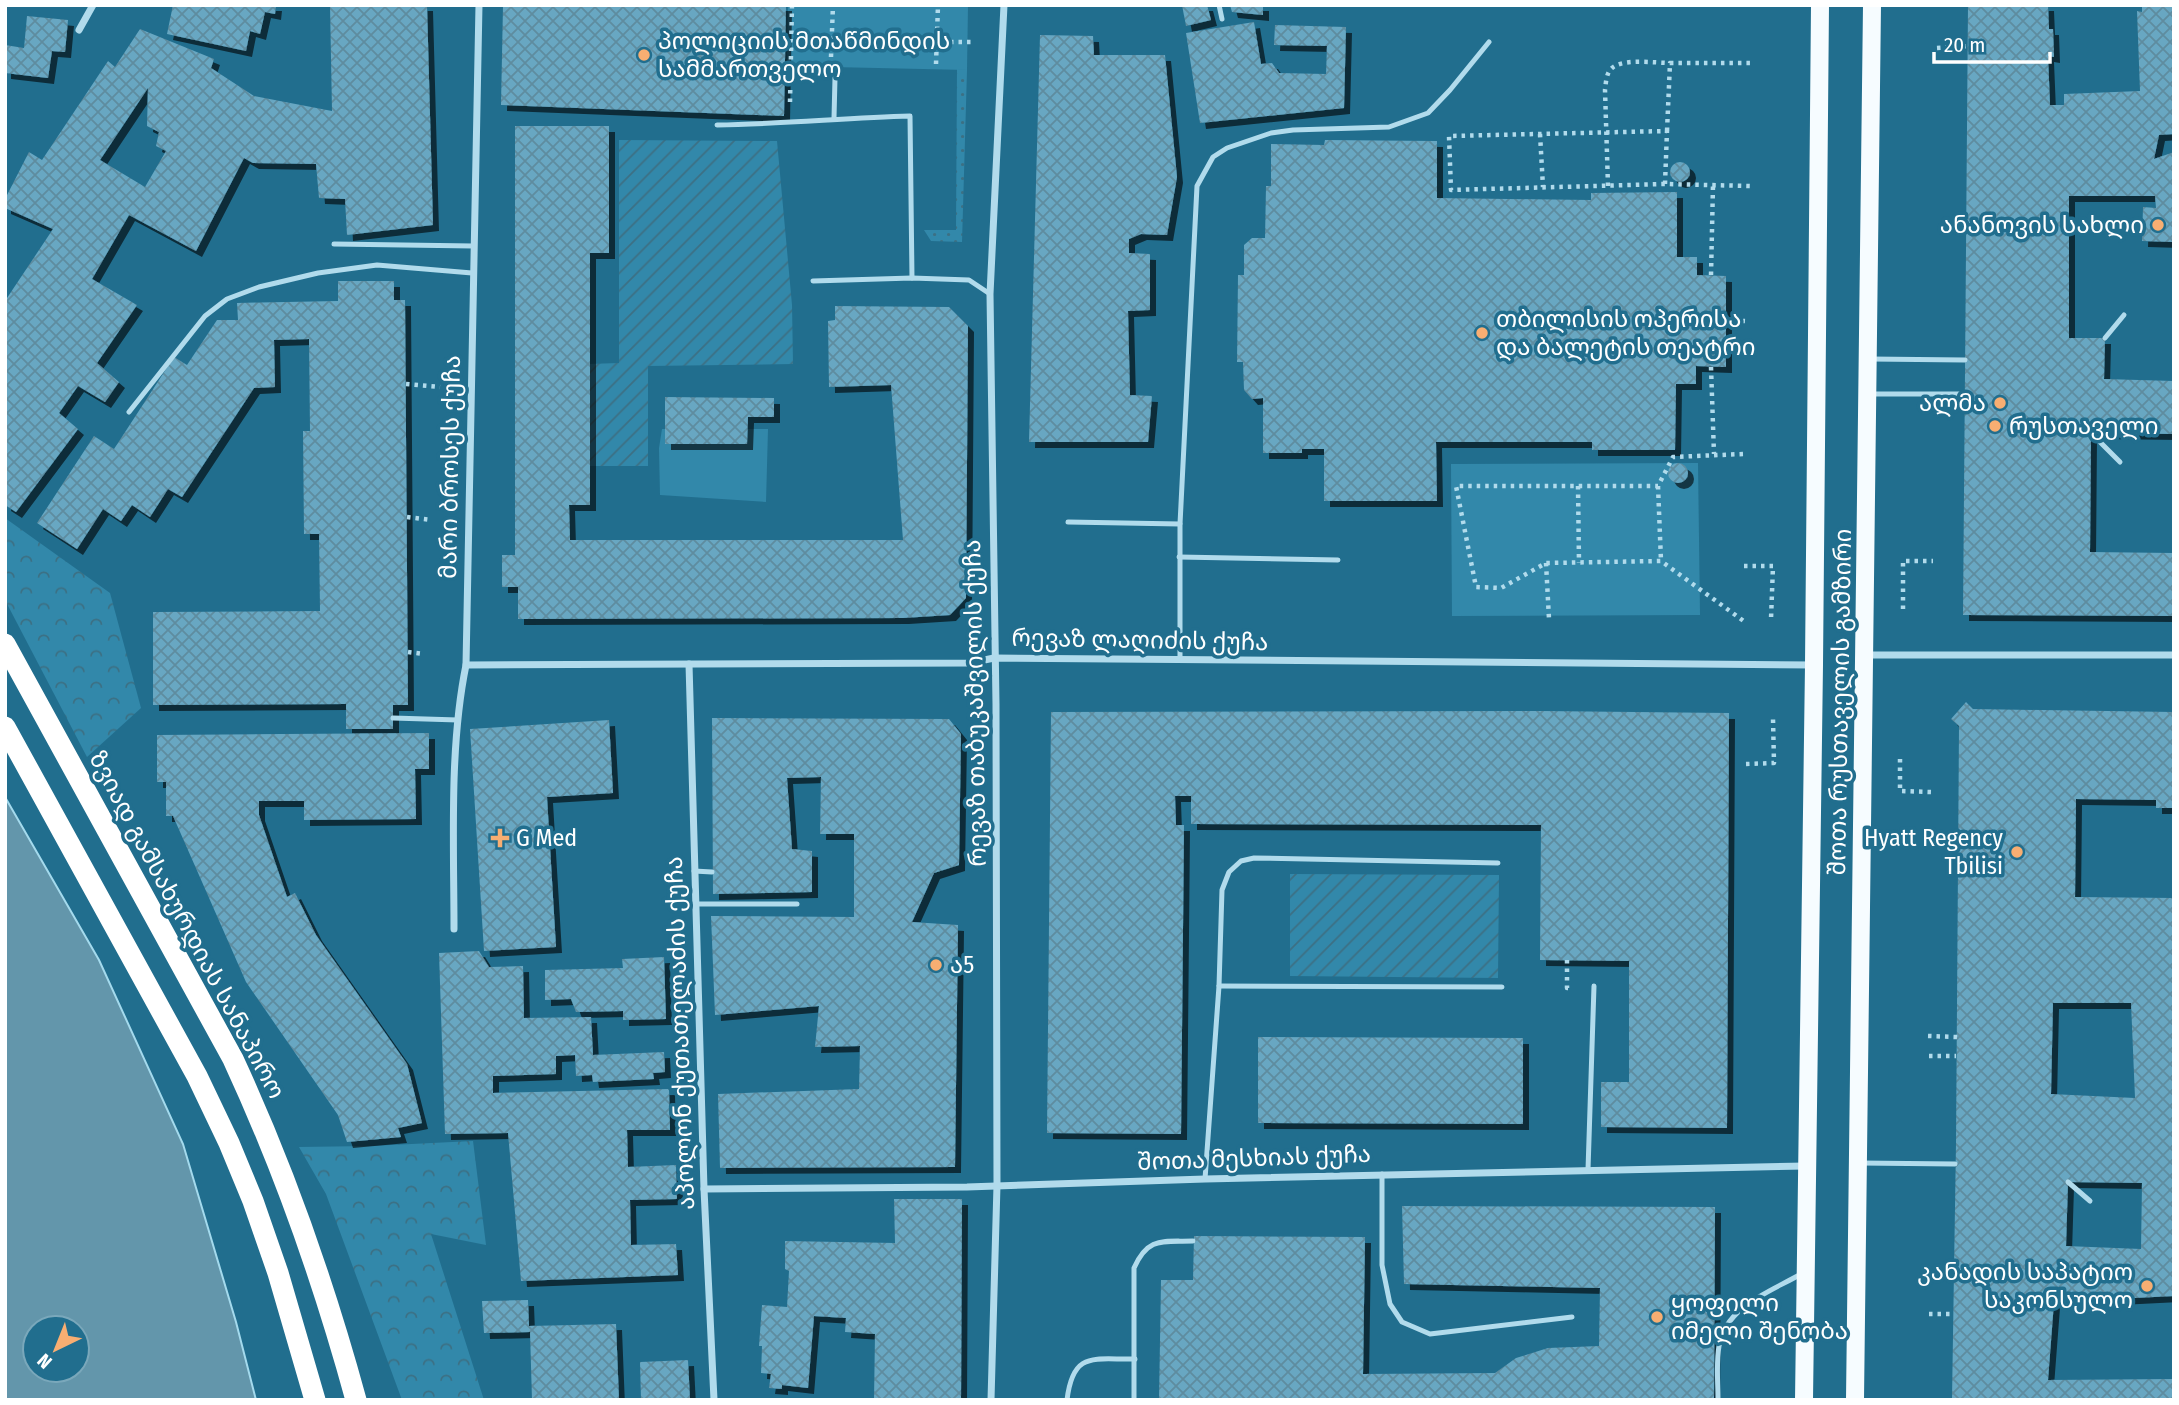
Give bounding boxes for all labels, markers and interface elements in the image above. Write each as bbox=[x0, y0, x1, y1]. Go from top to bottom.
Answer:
scale bar bbox=[1934, 21, 2050, 65]
place label: პოლიციის მთაწმინდის სამმართველო bbox=[658, 27, 950, 83]
text: 20 m bbox=[1944, 32, 1985, 58]
marker: პოლიციის მთაწმინდის სამმართველო bbox=[636, 47, 652, 63]
place label: ანანოვის სახლი bbox=[1940, 211, 2144, 239]
marker: ანანოვის სახლი bbox=[2150, 217, 2166, 233]
place label: თბილისის ოპერისა და ბალეტის თეატრი bbox=[1496, 305, 1755, 361]
marker: თბილისის ოპერისა და ბალეტის თეატრი bbox=[1474, 325, 1490, 341]
street label: მარი ბროსეს ქუჩა bbox=[434, 355, 466, 579]
place label: ალმა bbox=[1919, 389, 1986, 417]
marker: ალმა bbox=[1992, 395, 2008, 411]
place label: რუსთაველი bbox=[2009, 412, 2159, 440]
marker: რუსთაველი bbox=[1987, 418, 2003, 434]
street label: შოთა რუსთაველის გამზირი bbox=[1823, 528, 1857, 876]
street label: რევაზ თაბუკაშვილის ქუჩა bbox=[958, 539, 992, 867]
street label: რევაზ ლაღიძის ქუჩა bbox=[1011, 624, 1269, 657]
street label: ზვიად გამსახურდიას სანაპირო bbox=[83, 747, 291, 1103]
place label: G Med bbox=[516, 824, 577, 852]
place label: Hyatt Regency Tbilisi bbox=[1864, 824, 2003, 880]
marker: G Med bbox=[490, 828, 510, 848]
marker: Hyatt Regency Tbilisi bbox=[2009, 844, 2025, 860]
street label: აპოლონ ქუთათელაძის ქუჩა bbox=[660, 856, 700, 1210]
place label: ა5 bbox=[950, 951, 974, 979]
marker: ა5 bbox=[928, 957, 944, 973]
street label: შოთა მესხიას ქუჩა bbox=[1137, 1140, 1371, 1176]
place label: კანადის საპატიო საკონსულო bbox=[1917, 1258, 2133, 1314]
marker: კანადის საპატიო საკონსულო bbox=[2139, 1278, 2155, 1294]
place label: ყოფილი იმელი შენობა bbox=[1671, 1289, 1848, 1345]
marker: ყოფილი იმელი შენობა bbox=[1649, 1309, 1665, 1325]
north arrow bbox=[21, 1314, 91, 1384]
text: N bbox=[33, 1349, 57, 1373]

